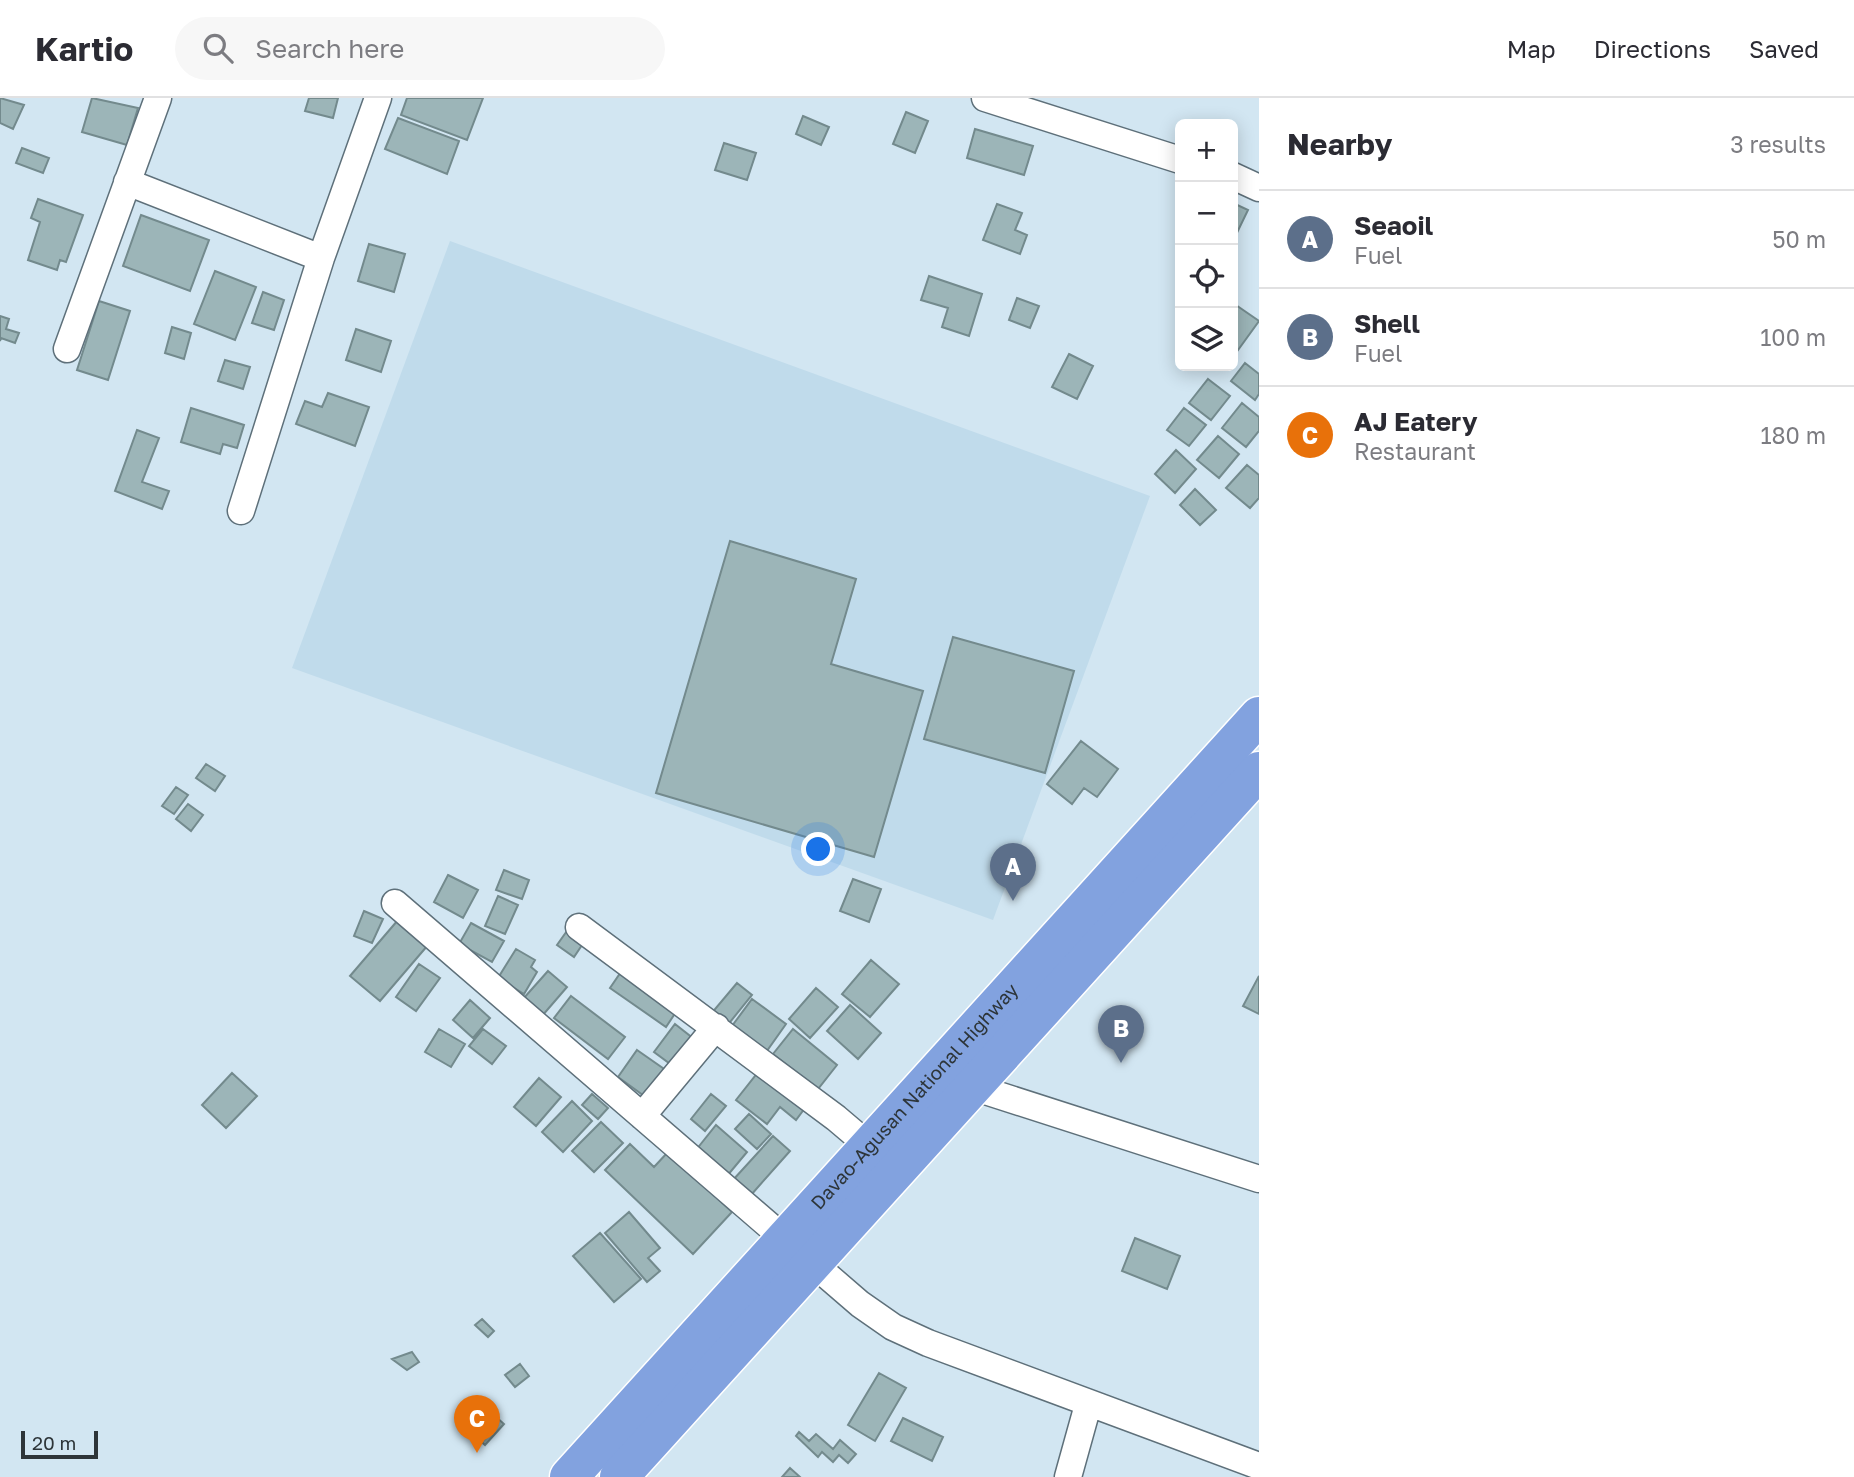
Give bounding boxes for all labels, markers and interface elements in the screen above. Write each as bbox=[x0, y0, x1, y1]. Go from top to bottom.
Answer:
search box bbox=[175, 17, 665, 80]
text: Kartio bbox=[35, 29, 133, 68]
icon: search bbox=[199, 29, 237, 67]
text: Search here bbox=[255, 33, 404, 64]
text: Map bbox=[1507, 34, 1556, 63]
text: Directions bbox=[1594, 34, 1711, 63]
text: Saved bbox=[1749, 34, 1819, 63]
map controls bbox=[1175, 119, 1238, 371]
button: + bbox=[1175, 119, 1238, 182]
text: Nearby bbox=[1287, 126, 1392, 162]
text: 3 results bbox=[1730, 130, 1826, 158]
button: − bbox=[1175, 182, 1238, 245]
text: Seaoil bbox=[1354, 210, 1433, 241]
text: A bbox=[1302, 225, 1318, 253]
text: 50 m bbox=[1772, 225, 1826, 253]
text: Fuel bbox=[1354, 241, 1402, 269]
button: locate bbox=[1175, 245, 1238, 308]
button: layers bbox=[1175, 308, 1238, 371]
text: Shell bbox=[1354, 308, 1420, 339]
text: B bbox=[1302, 323, 1318, 351]
text: 100 m bbox=[1760, 323, 1826, 351]
text: Fuel bbox=[1354, 339, 1402, 367]
text: AJ Eatery bbox=[1354, 406, 1477, 437]
text: C bbox=[1302, 421, 1318, 449]
text: 180 m bbox=[1760, 421, 1826, 449]
text: Restaurant bbox=[1354, 437, 1476, 465]
your location bbox=[801, 832, 835, 866]
pin: A bbox=[990, 843, 1036, 901]
street label: Davao-Agusan National Highway bbox=[806, 978, 1022, 1214]
pin: B bbox=[1098, 1005, 1144, 1063]
pin: C bbox=[454, 1395, 500, 1453]
scale bar bbox=[21, 1428, 98, 1460]
text: 20 m bbox=[32, 1431, 76, 1454]

